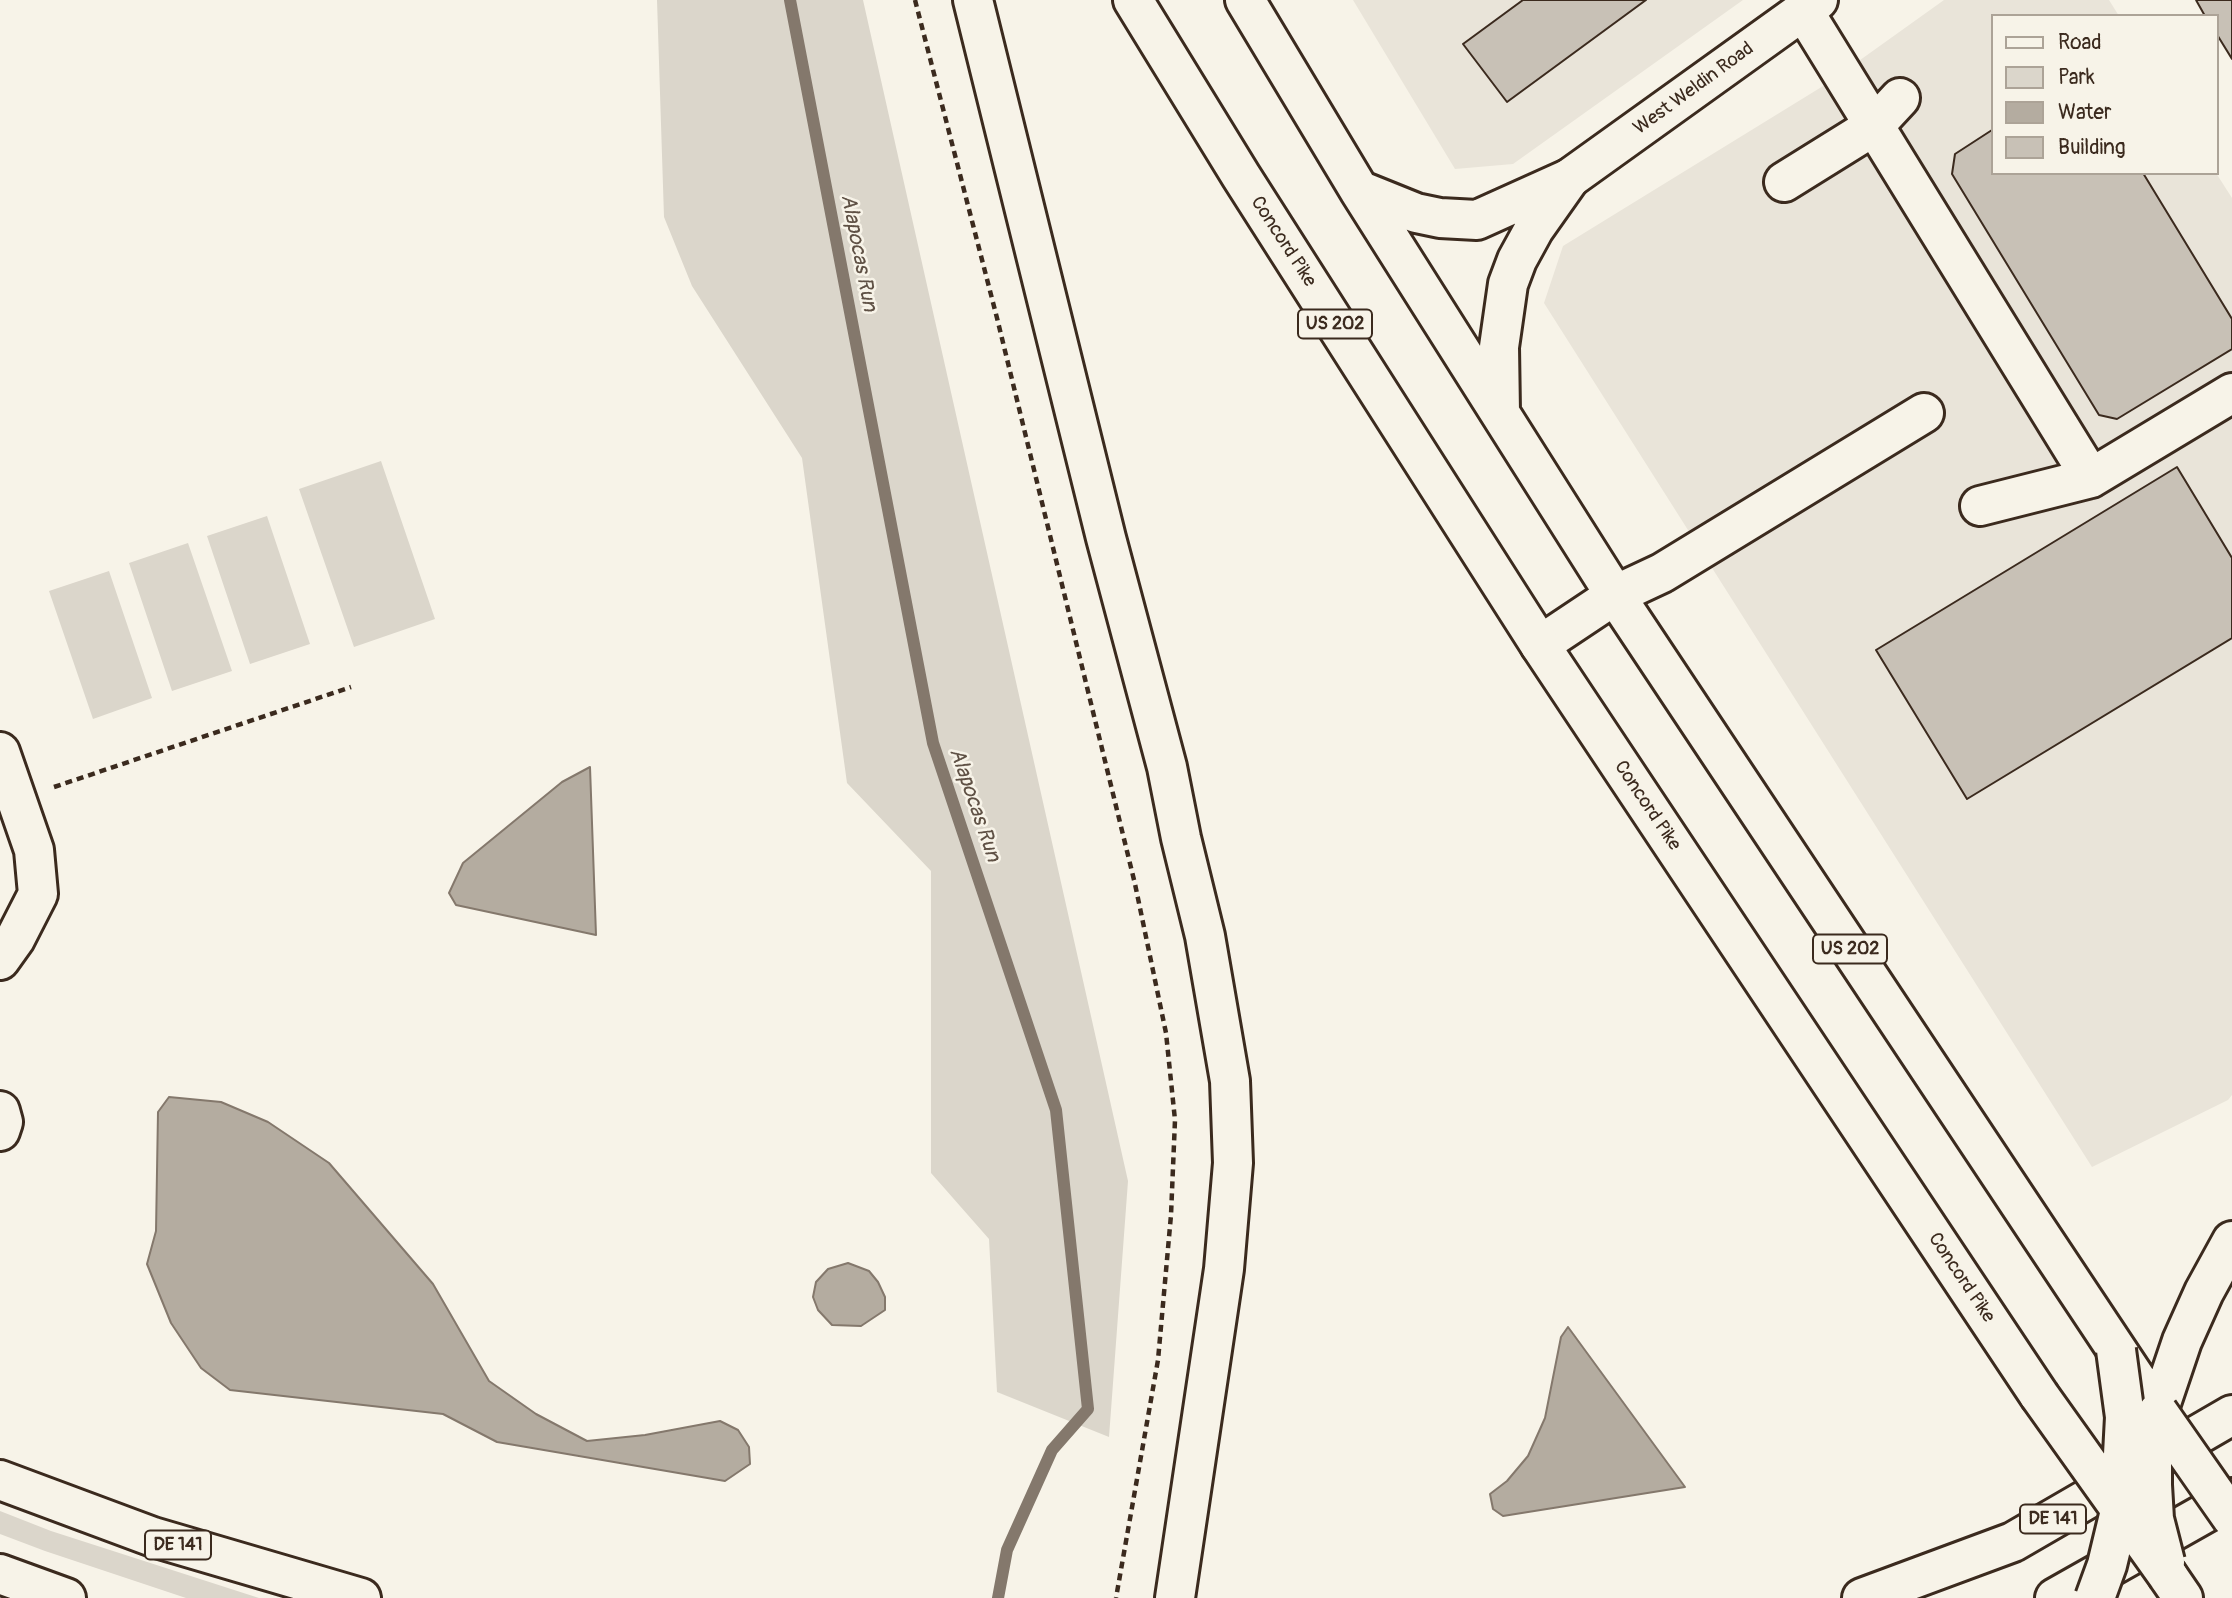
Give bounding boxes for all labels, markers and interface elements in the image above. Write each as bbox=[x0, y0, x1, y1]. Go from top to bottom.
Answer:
legend bbox=[1990, 14, 2218, 175]
text: Road bbox=[2058, 29, 2102, 56]
street label: West Weldin Road bbox=[1630, 38, 1758, 140]
text: Park bbox=[2058, 64, 2095, 91]
text: Water bbox=[2058, 99, 2111, 126]
text: Building bbox=[2058, 134, 2125, 161]
water label: Alapocas Run bbox=[834, 192, 882, 314]
street label: Concord Pike bbox=[1245, 192, 1321, 292]
road number: US 202 bbox=[1298, 310, 1372, 338]
water label: Alapocas Run bbox=[943, 745, 1005, 865]
street label: Concord Pike bbox=[1609, 757, 1685, 855]
road number: US 202 bbox=[1813, 934, 1887, 964]
street label: Concord Pike bbox=[1923, 1229, 1999, 1327]
road number: DE 141 bbox=[2020, 1504, 2086, 1534]
road number: DE 141 bbox=[145, 1530, 211, 1560]

